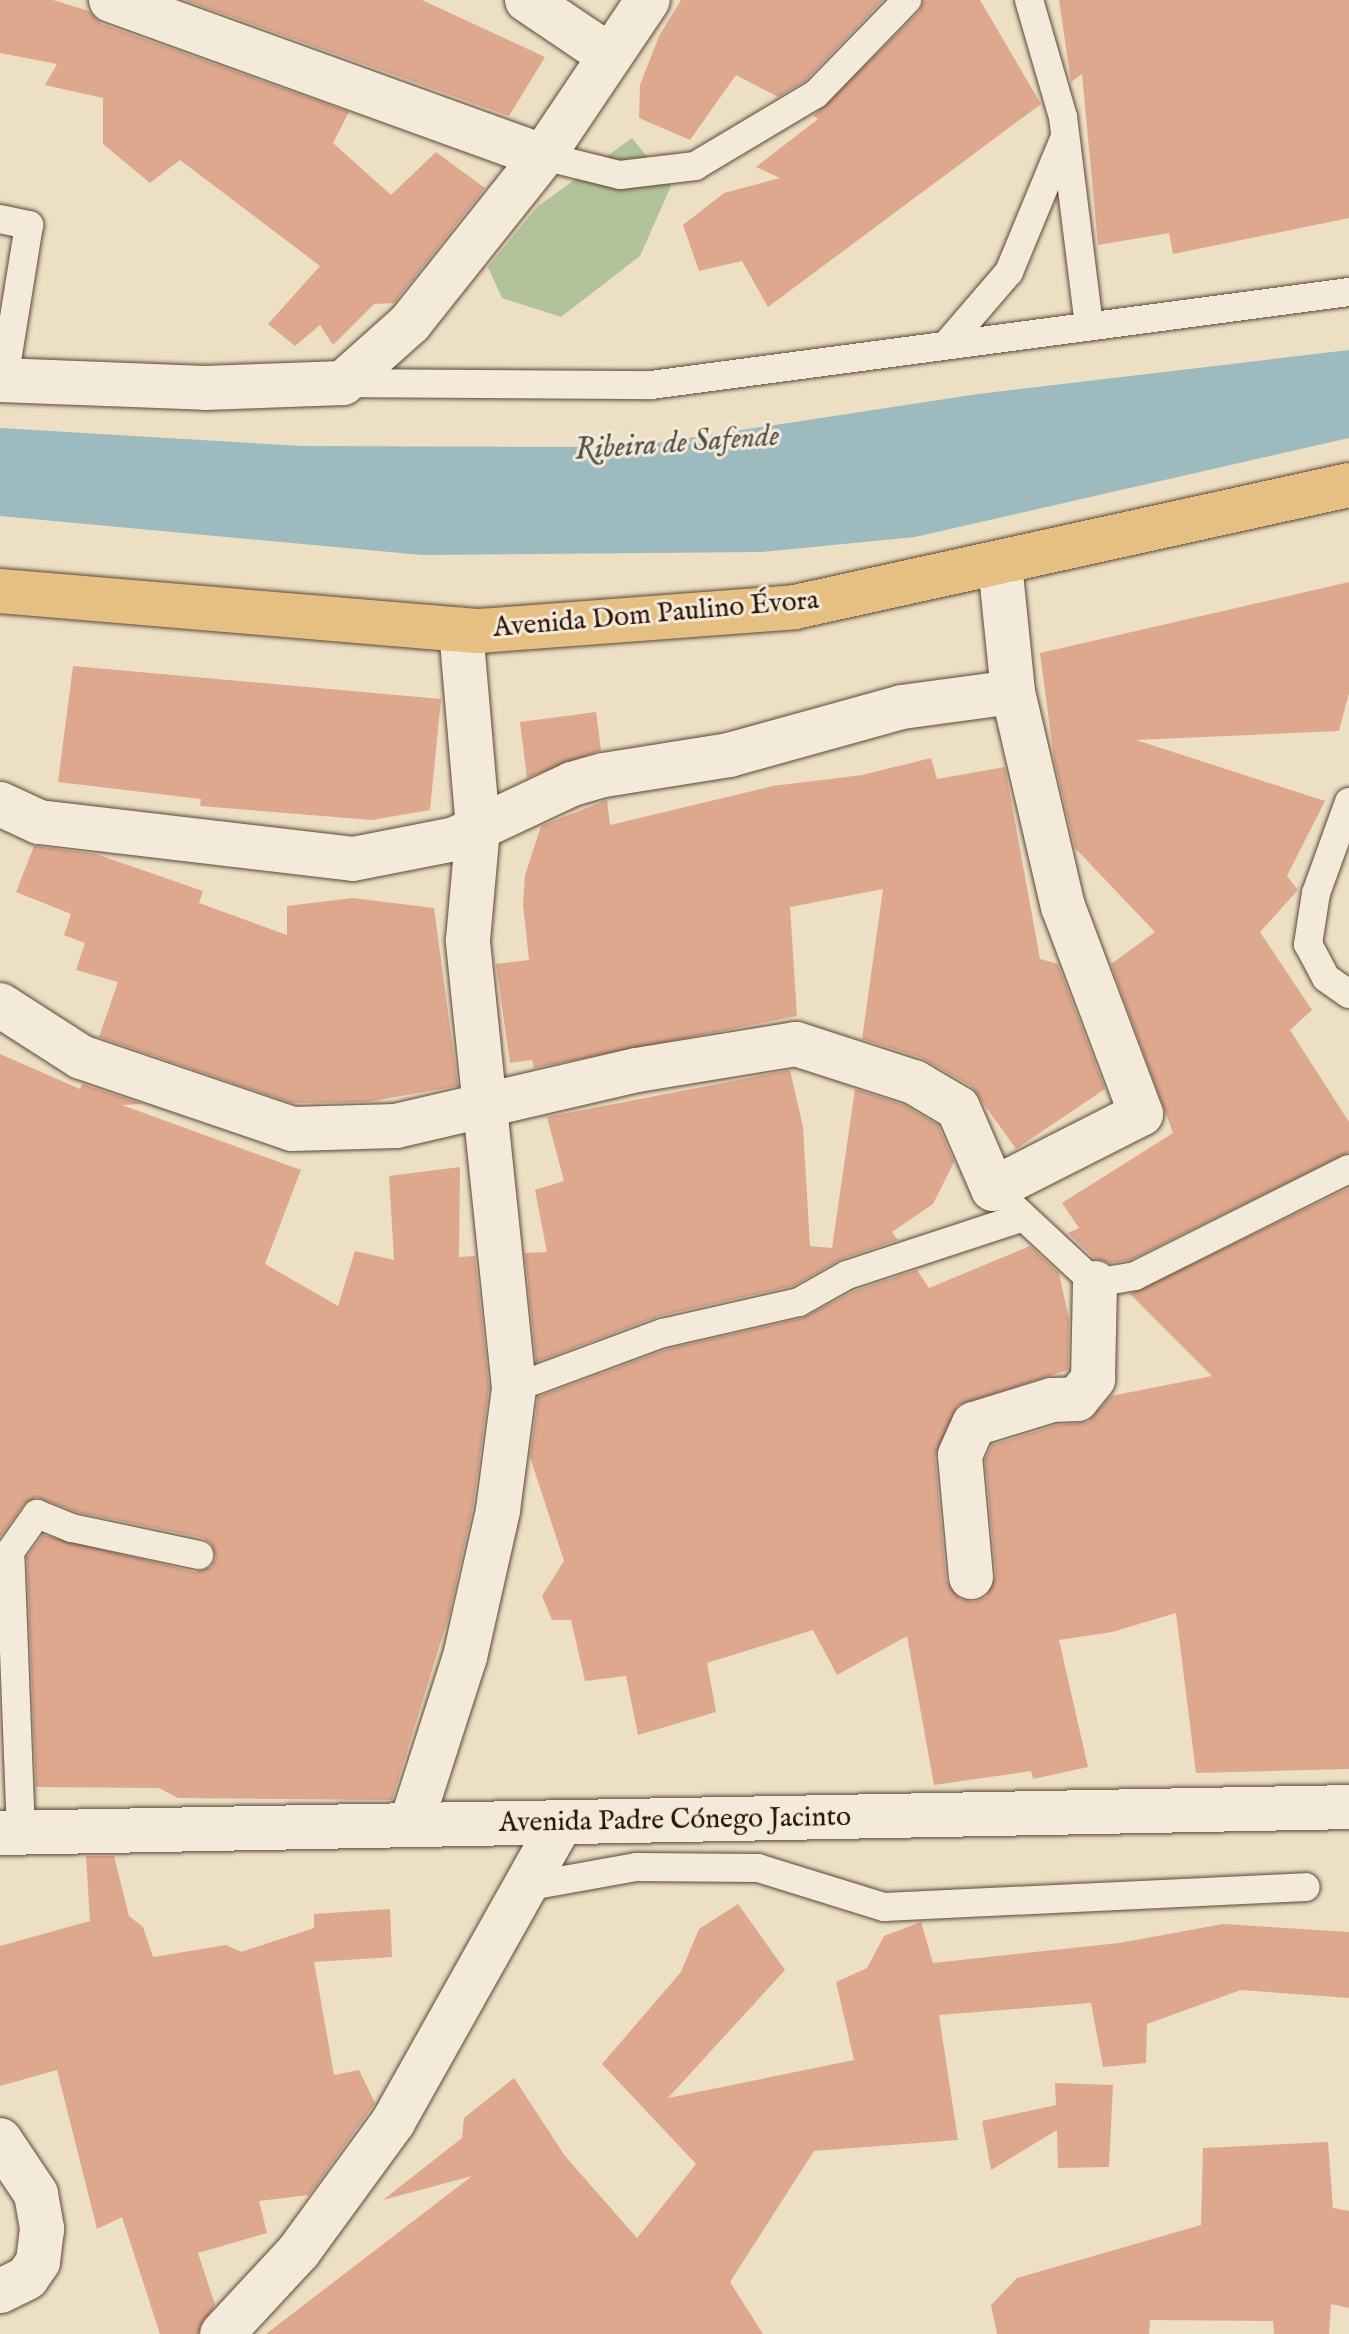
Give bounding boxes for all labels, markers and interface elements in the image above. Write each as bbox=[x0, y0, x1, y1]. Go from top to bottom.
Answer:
water label: Ribeira de Safende bbox=[574, 419, 780, 469]
street label: Avenida Dom Paulino Évora bbox=[492, 584, 820, 646]
street label: Avenida Padre Cónego Jacinto bbox=[499, 1801, 851, 1841]

